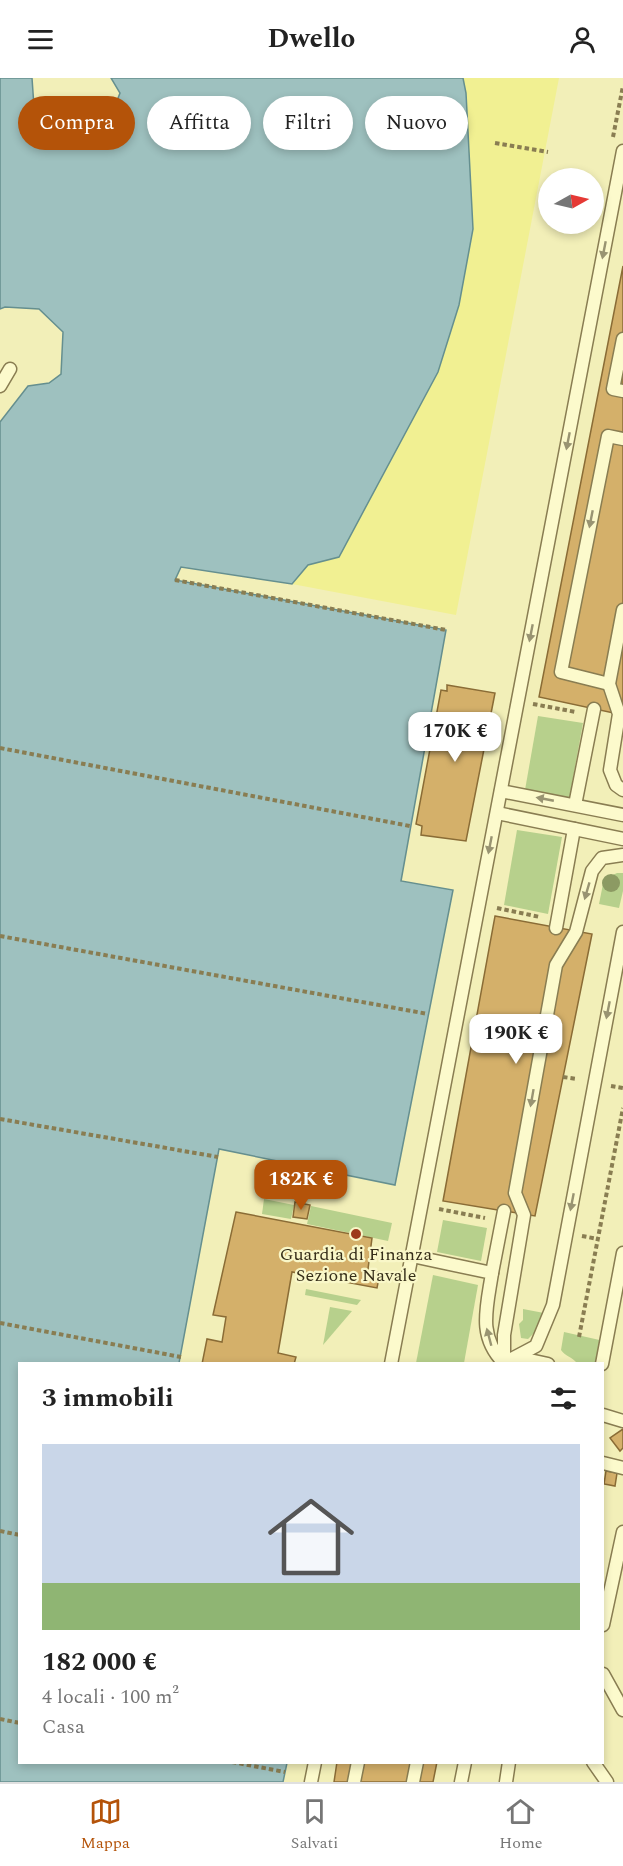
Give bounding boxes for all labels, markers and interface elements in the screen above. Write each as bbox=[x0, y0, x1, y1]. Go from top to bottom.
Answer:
text: Dwello bbox=[268, 18, 355, 60]
icon: menu bbox=[24, 23, 57, 56]
icon: person bbox=[566, 23, 599, 56]
chip: Compra bbox=[18, 96, 135, 150]
chip: Affitta bbox=[147, 96, 251, 150]
chip: Filtri bbox=[263, 96, 353, 150]
chip: Nuovo bbox=[365, 96, 468, 150]
north arrow bbox=[538, 168, 604, 234]
map controls bbox=[538, 168, 604, 234]
one-way arrow bbox=[599, 240, 608, 259]
one-way arrow bbox=[563, 432, 572, 451]
one-way arrow bbox=[586, 510, 595, 529]
one-way arrow bbox=[526, 623, 535, 642]
pin: 170K € bbox=[406, 712, 504, 763]
text: 170K € bbox=[422, 716, 488, 746]
one-way arrow bbox=[535, 794, 554, 803]
one-way arrow bbox=[485, 836, 494, 855]
one-way arrow bbox=[582, 882, 591, 900]
one-way arrow bbox=[603, 1001, 612, 1020]
pin: 190K € bbox=[467, 1014, 565, 1065]
text: 190K € bbox=[483, 1018, 549, 1048]
one-way arrow bbox=[527, 1088, 536, 1107]
pin: 182K € bbox=[252, 1160, 350, 1211]
text: 182K € bbox=[268, 1164, 334, 1194]
one-way arrow bbox=[567, 1193, 576, 1212]
marker: Guardia di Finanza Sezione Navale bbox=[349, 1227, 363, 1241]
place label: Guardia di Finanza Sezione Navale bbox=[280, 1241, 433, 1289]
one-way arrow bbox=[484, 1328, 493, 1346]
text: 3 immobili bbox=[42, 1378, 174, 1418]
icon: filters bbox=[547, 1382, 580, 1415]
icon: home bbox=[257, 1483, 365, 1591]
text: 182 000 € bbox=[42, 1642, 157, 1682]
text: 4 locali · 100 m² bbox=[42, 1682, 179, 1712]
text: Casa bbox=[42, 1712, 85, 1742]
tab: Mappa bbox=[81, 1795, 130, 1855]
tab: Salvati bbox=[291, 1795, 338, 1855]
tab: Home bbox=[499, 1795, 542, 1855]

